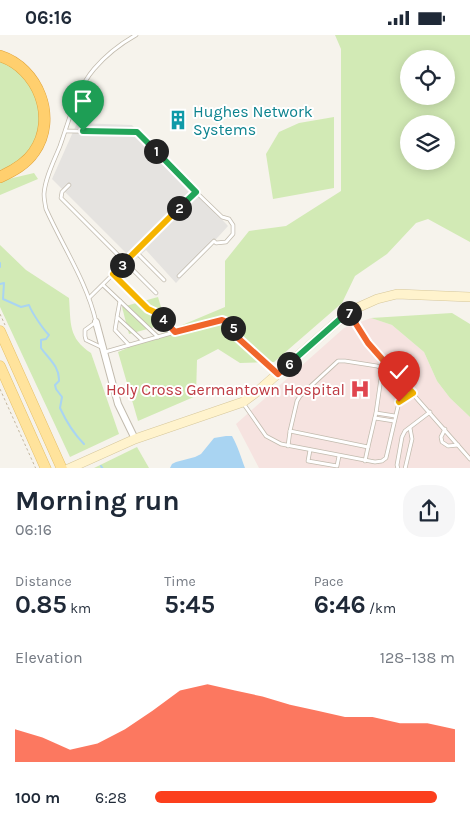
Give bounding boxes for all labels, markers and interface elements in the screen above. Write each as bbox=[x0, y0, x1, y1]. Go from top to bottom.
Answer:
text: 06:16 bbox=[25, 7, 72, 29]
map controls bbox=[400, 50, 455, 170]
button: locate bbox=[400, 50, 455, 105]
pin bbox=[62, 80, 104, 131]
icon: arrive bbox=[69, 87, 97, 115]
place label: Hughes Network Systems bbox=[193, 102, 313, 139]
building icon: Hughes Network Systems bbox=[167, 109, 189, 131]
button: layers bbox=[400, 115, 455, 170]
pin: 1 bbox=[144, 139, 168, 163]
text: 1 bbox=[154, 143, 159, 160]
pin: 2 bbox=[166, 195, 192, 221]
text: 2 bbox=[175, 200, 184, 217]
pin: 3 bbox=[110, 253, 134, 277]
text: 3 bbox=[118, 257, 127, 274]
pin: 7 bbox=[336, 301, 362, 325]
text: 7 bbox=[346, 305, 353, 322]
pin: 4 bbox=[150, 307, 176, 331]
text: 4 bbox=[159, 311, 168, 328]
pin: 5 bbox=[220, 315, 246, 341]
text: 5 bbox=[229, 320, 238, 337]
pin: 6 bbox=[276, 351, 302, 377]
pin bbox=[378, 351, 420, 402]
text: 6 bbox=[285, 356, 294, 373]
icon: check bbox=[385, 358, 413, 386]
hospital icon: Holy Cross Germantown Hospital bbox=[349, 378, 371, 400]
place label: Holy Cross Germantown Hospital bbox=[106, 380, 345, 399]
text: Morning run bbox=[15, 484, 180, 517]
button: share bbox=[403, 485, 455, 537]
text: 06:16 bbox=[15, 520, 52, 539]
text: Distance bbox=[15, 573, 72, 590]
text: Time bbox=[164, 573, 196, 590]
text: Pace bbox=[314, 573, 344, 590]
text: 0.85 bbox=[15, 590, 67, 619]
text: 5:45 bbox=[164, 590, 215, 619]
text: 6:46 bbox=[314, 590, 366, 619]
text: km bbox=[67, 600, 91, 617]
text: /km bbox=[366, 600, 396, 617]
text: Elevation bbox=[15, 648, 83, 667]
text: 128–138 m bbox=[380, 648, 455, 667]
text: 100 m bbox=[15, 788, 60, 807]
text: 6:28 bbox=[95, 788, 127, 807]

